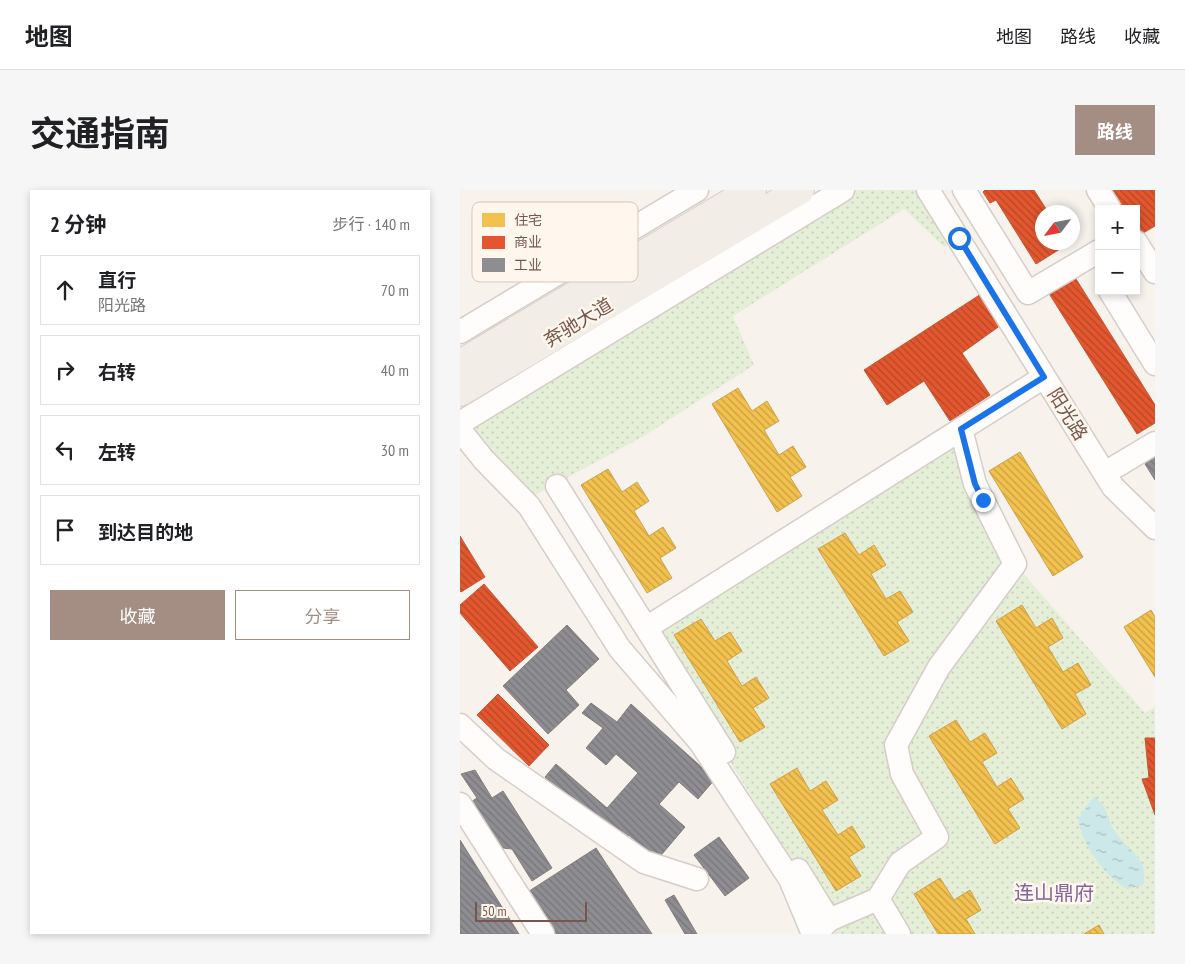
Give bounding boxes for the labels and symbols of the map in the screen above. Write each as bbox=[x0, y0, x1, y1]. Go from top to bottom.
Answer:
legend bbox=[472, 202, 638, 282]
north arrow bbox=[1035, 205, 1080, 250]
text: 住宅 bbox=[514, 211, 542, 229]
route start bbox=[948, 227, 971, 250]
text: 商业 bbox=[514, 233, 542, 251]
text: 工业 bbox=[514, 256, 542, 274]
street label: 奔驰大道 bbox=[539, 292, 617, 352]
street label: 阳光路 bbox=[1043, 383, 1093, 445]
route end bbox=[972, 489, 995, 512]
district label: 连山鼎府 bbox=[1014, 880, 1094, 906]
scale bar bbox=[475, 899, 588, 922]

